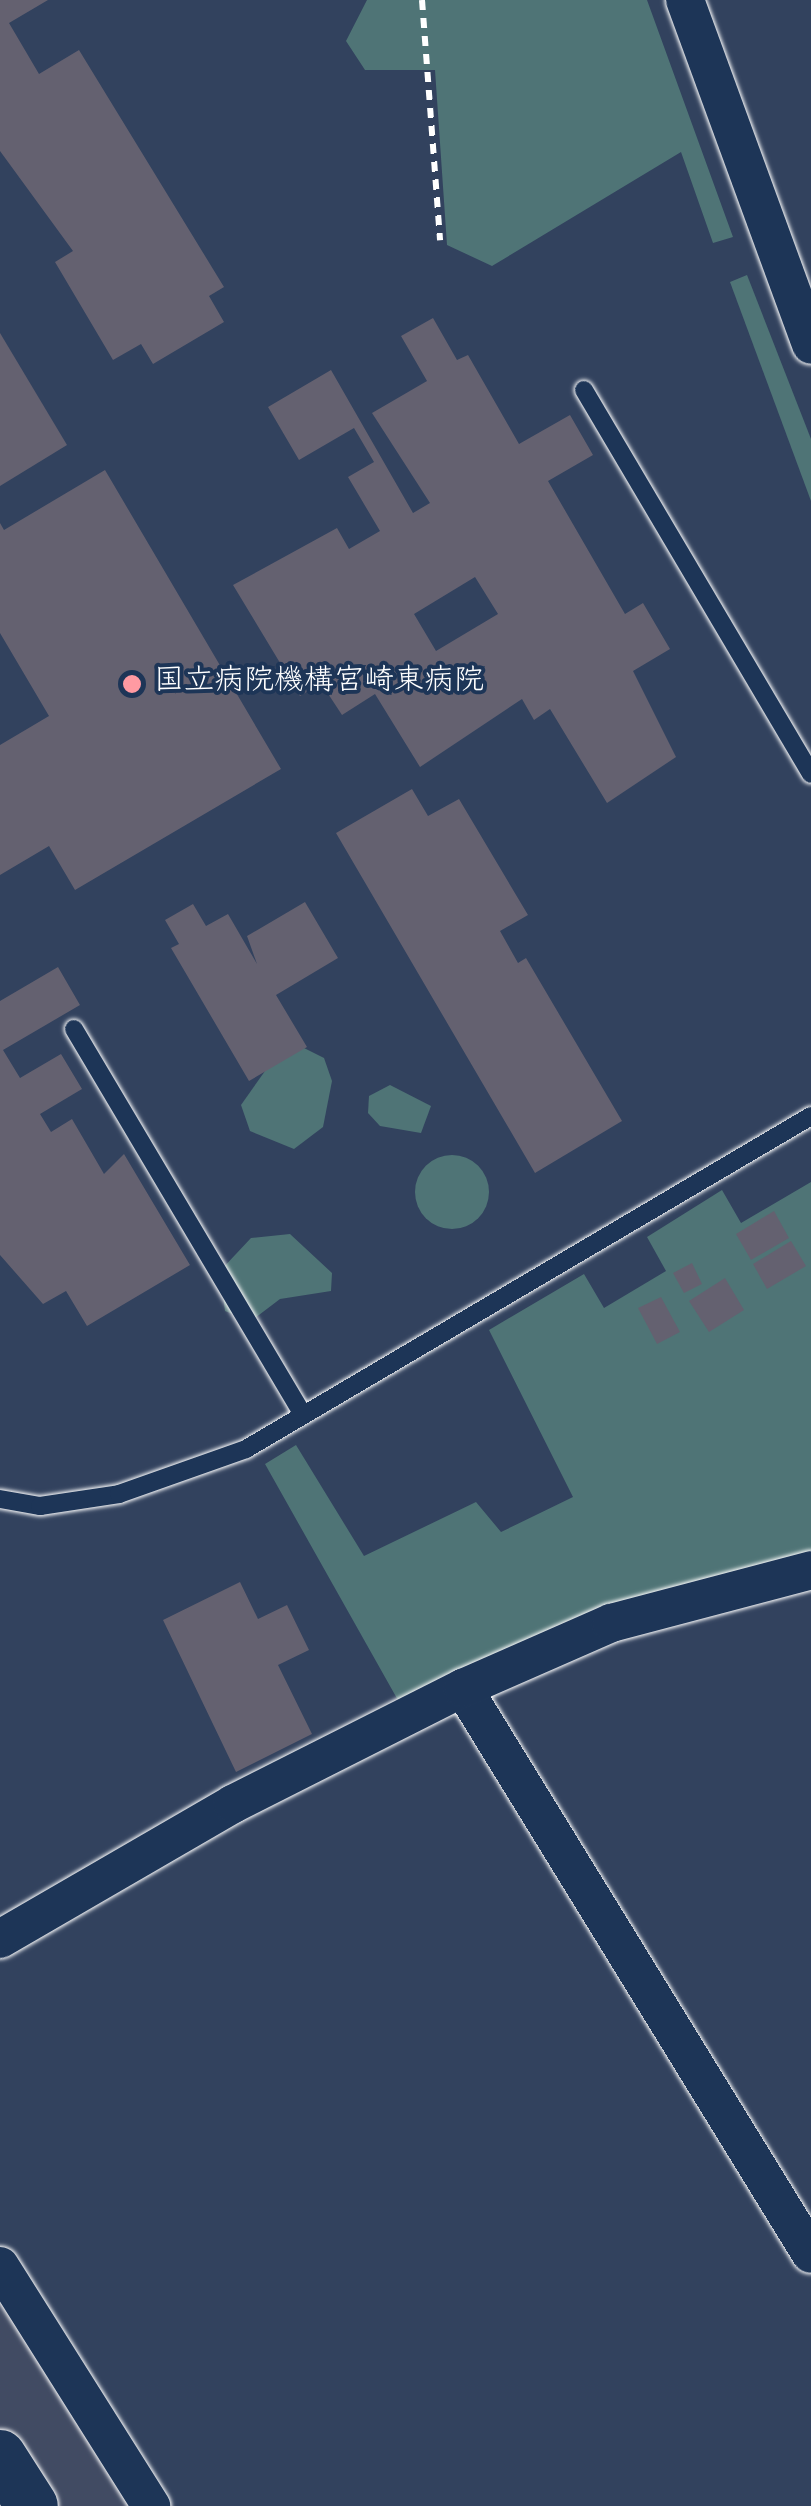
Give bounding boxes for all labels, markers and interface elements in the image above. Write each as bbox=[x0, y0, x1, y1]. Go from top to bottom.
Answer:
place label: 国立病院機構宮崎東病院 bbox=[154, 666, 484, 702]
marker: 国立病院機構宮崎東病院 bbox=[119, 671, 145, 697]

